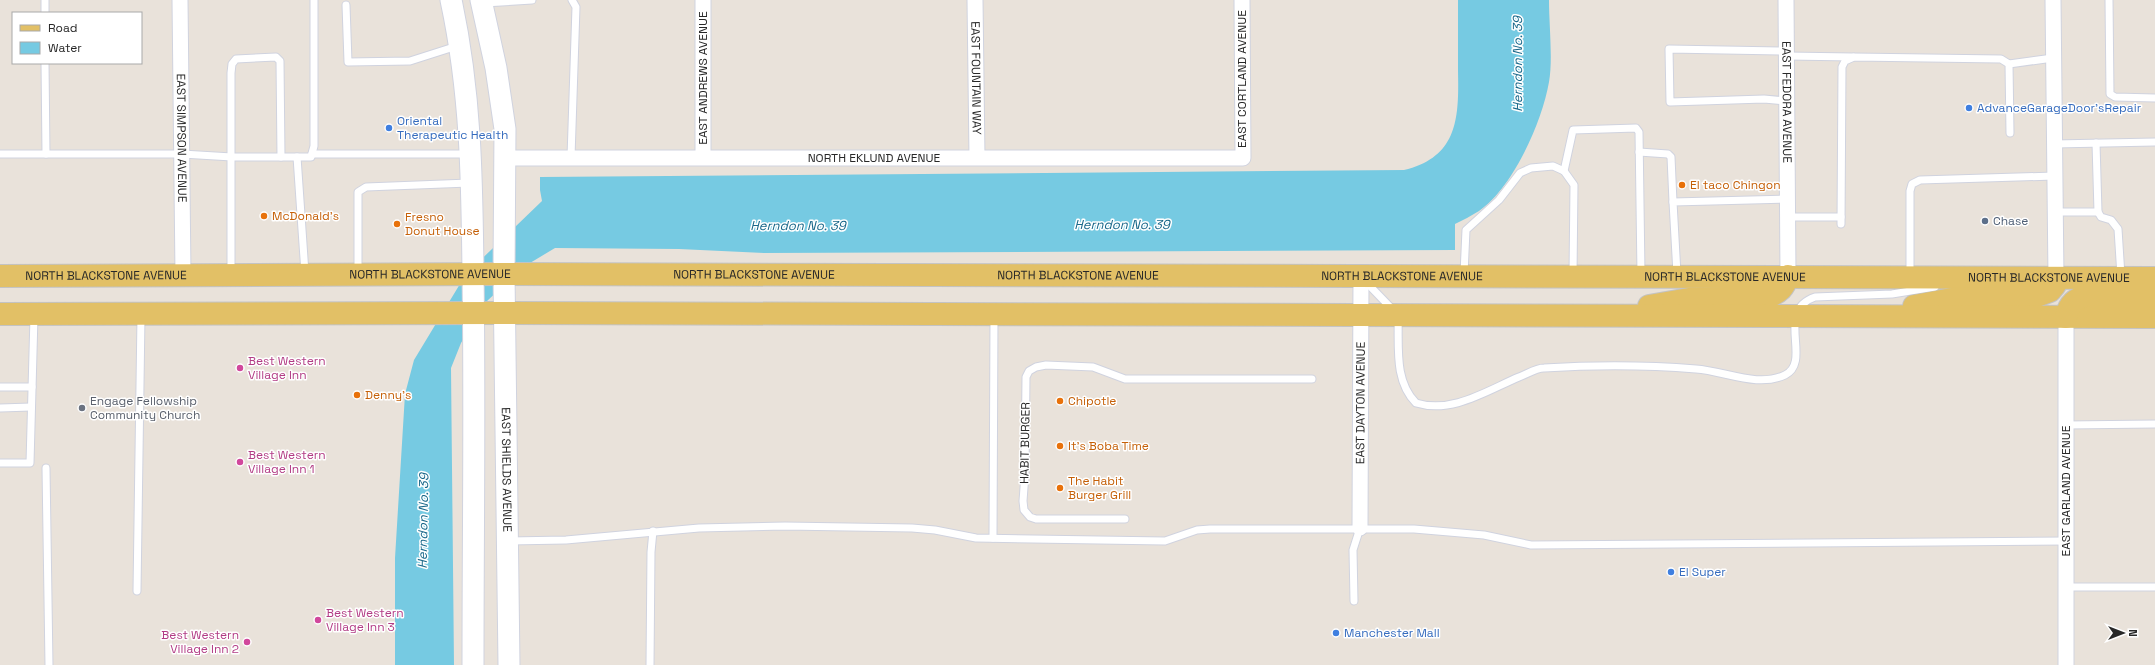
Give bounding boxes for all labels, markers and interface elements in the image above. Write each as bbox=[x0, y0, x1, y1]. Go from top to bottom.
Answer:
street label: EAST CORTLAND AVENUE bbox=[1234, 10, 1250, 148]
street label: EAST ANDREWS AVENUE bbox=[695, 11, 711, 145]
legend bbox=[12, 12, 142, 64]
water label: Herndon No. 39 bbox=[1509, 15, 1526, 112]
text: Road bbox=[48, 20, 77, 36]
street label: EAST FOUNTAIN WAY bbox=[967, 21, 985, 135]
text: Water bbox=[48, 40, 82, 56]
street label: EAST FEDORA AVENUE bbox=[1778, 41, 1795, 163]
street label: EAST SIMPSON AVENUE bbox=[173, 73, 190, 203]
place label: AdvanceGarageDoor'sRepair bbox=[1977, 100, 2142, 116]
marker: AdvanceGarageDoor'sRepair bbox=[1964, 103, 1974, 113]
place label: Oriental Therapeutic Health bbox=[397, 113, 508, 143]
marker: Oriental Therapeutic Health bbox=[384, 123, 394, 133]
street label: NORTH EKLUND AVENUE bbox=[808, 150, 941, 166]
place label: El taco Chingon bbox=[1690, 177, 1781, 193]
marker: El taco Chingon bbox=[1677, 180, 1687, 190]
place label: McDonald's bbox=[272, 208, 339, 224]
place label: Fresno Donut House bbox=[405, 209, 480, 239]
marker: McDonald's bbox=[259, 211, 269, 221]
place label: Chase bbox=[1993, 213, 2028, 229]
water label: Herndon No. 39 bbox=[1074, 216, 1171, 233]
marker: Chase bbox=[1980, 216, 1990, 226]
water label: Herndon No. 39 bbox=[750, 217, 847, 234]
marker: Fresno Donut House bbox=[392, 219, 402, 229]
street label: NORTH BLACKSTONE AVENUE bbox=[349, 266, 511, 283]
street label: NORTH BLACKSTONE AVENUE bbox=[673, 266, 835, 283]
street label: NORTH BLACKSTONE AVENUE bbox=[25, 267, 187, 284]
street label: NORTH BLACKSTONE AVENUE bbox=[997, 267, 1159, 284]
street label: NORTH BLACKSTONE AVENUE bbox=[1321, 268, 1483, 284]
street label: NORTH BLACKSTONE AVENUE bbox=[1644, 269, 1806, 285]
street label: NORTH BLACKSTONE AVENUE bbox=[1968, 270, 2130, 286]
street label: EAST DAYTON AVENUE bbox=[1352, 342, 1369, 464]
place label: Best Western Village Inn bbox=[248, 353, 326, 383]
marker: Best Western Village Inn bbox=[235, 363, 245, 373]
place label: Denny's bbox=[365, 387, 411, 403]
marker: Denny's bbox=[352, 390, 362, 400]
place label: Engage Fellowship Community Church bbox=[90, 393, 200, 423]
place label: Chipotle bbox=[1068, 393, 1116, 409]
marker: Chipotle bbox=[1055, 396, 1065, 406]
street label: HABIT BURGER bbox=[1016, 402, 1034, 484]
marker: Engage Fellowship Community Church bbox=[77, 403, 87, 413]
street label: EAST SHIELDS AVENUE bbox=[498, 407, 515, 532]
street label: EAST GARLAND AVENUE bbox=[2058, 425, 2074, 556]
place label: It's Boba Time bbox=[1068, 438, 1149, 454]
marker: It's Boba Time bbox=[1055, 441, 1065, 451]
place label: Best Western Village Inn 1 bbox=[248, 447, 326, 477]
marker: Best Western Village Inn 1 bbox=[235, 457, 245, 467]
water label: Herndon No. 39 bbox=[414, 472, 432, 569]
place label: The Habit Burger Grill bbox=[1068, 473, 1131, 503]
marker: The Habit Burger Grill bbox=[1055, 483, 1065, 493]
place label: El Super bbox=[1679, 564, 1726, 580]
marker: El Super bbox=[1666, 567, 1676, 577]
place label: Best Western Village Inn 3 bbox=[326, 605, 404, 635]
north arrow bbox=[2103, 613, 2143, 653]
marker: Best Western Village Inn 3 bbox=[313, 615, 323, 625]
place label: Manchester Mall bbox=[1344, 625, 1440, 641]
place label: Best Western Village Inn 2 bbox=[161, 627, 239, 657]
marker: Manchester Mall bbox=[1331, 628, 1341, 638]
text: N bbox=[2126, 629, 2140, 637]
marker: Best Western Village Inn 2 bbox=[242, 637, 252, 647]

